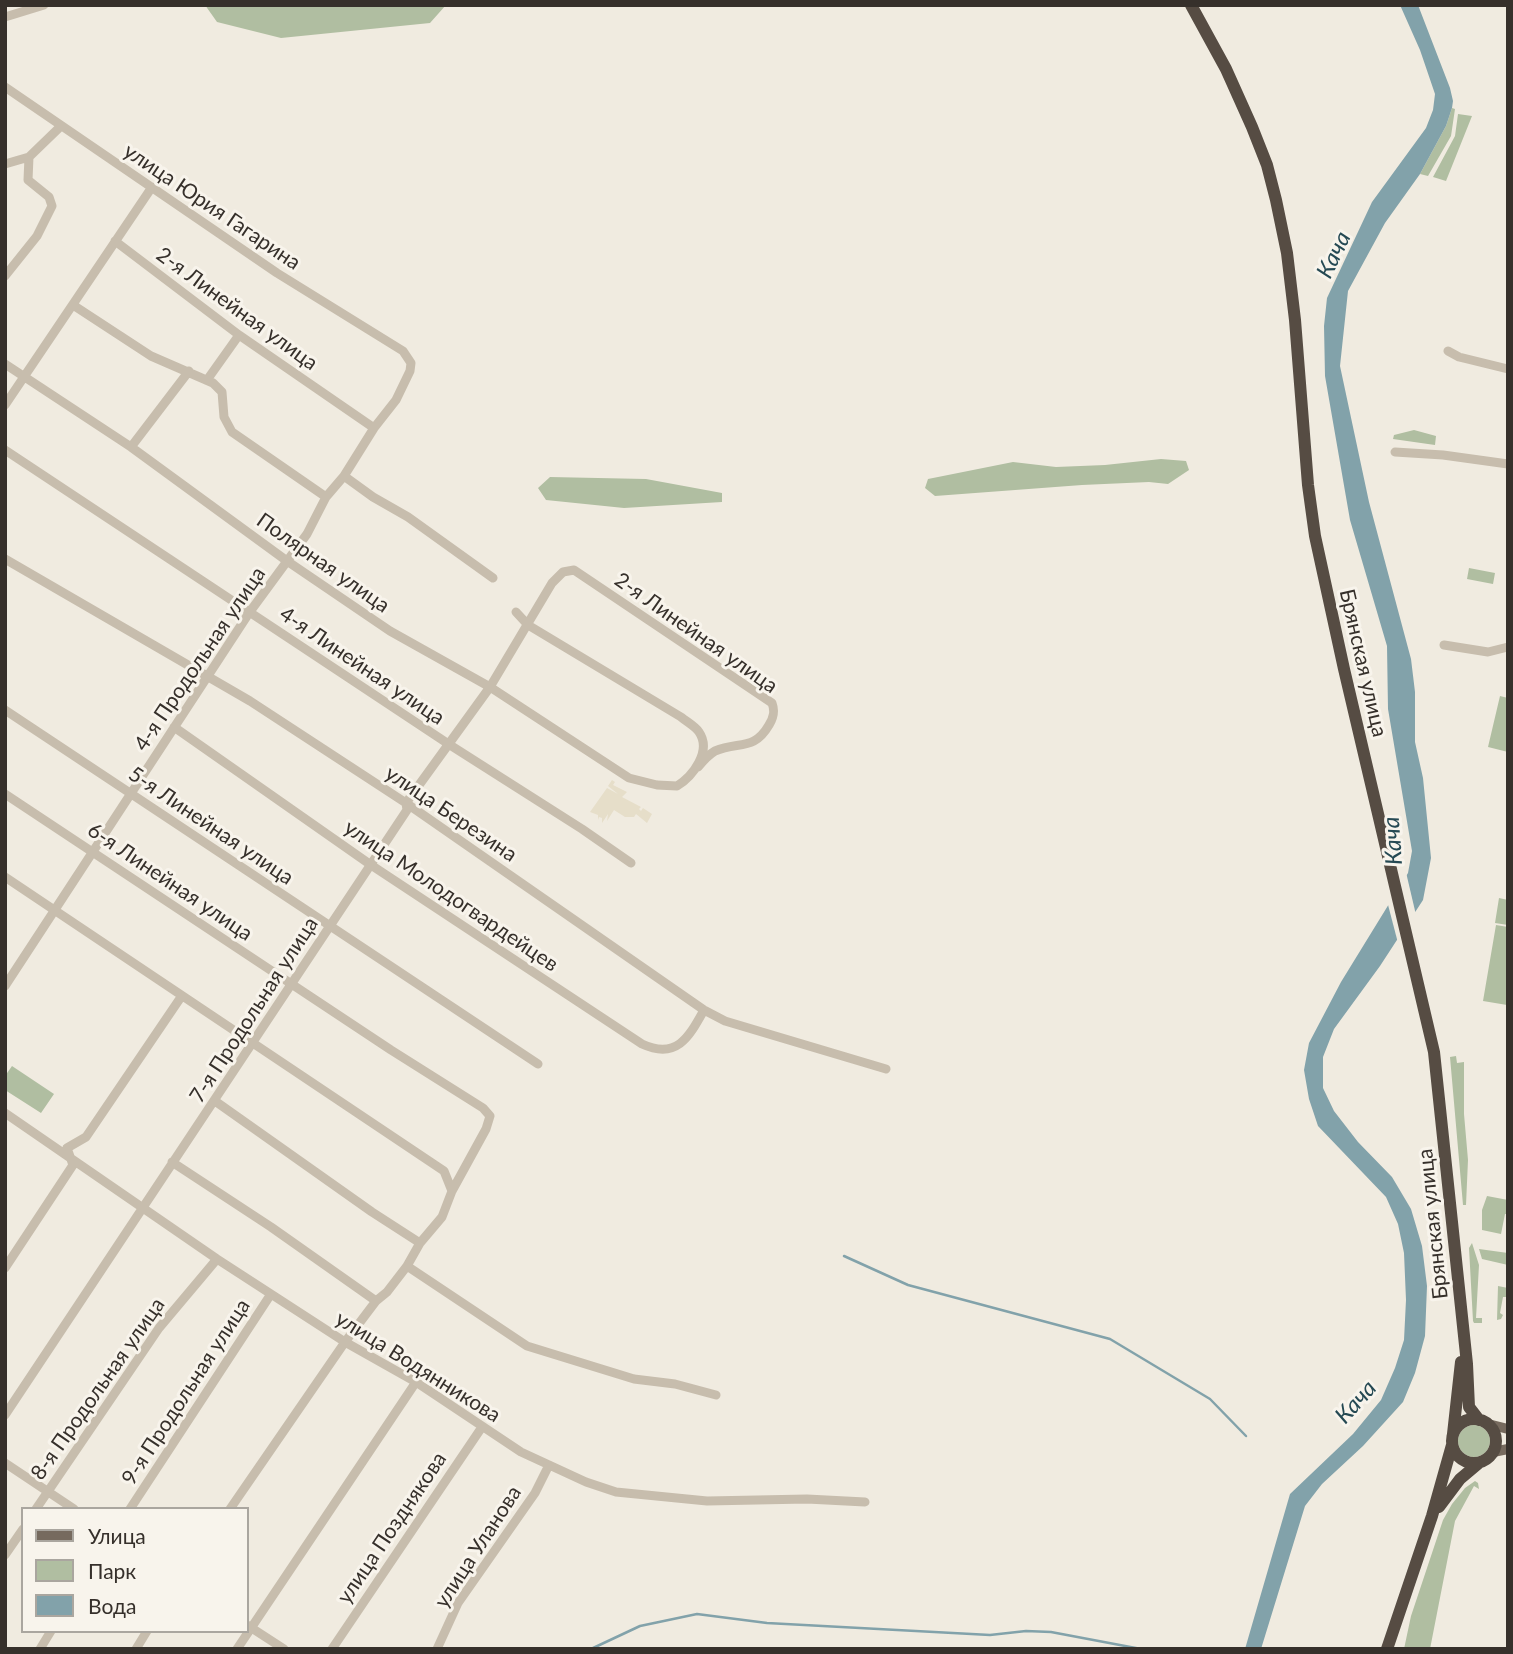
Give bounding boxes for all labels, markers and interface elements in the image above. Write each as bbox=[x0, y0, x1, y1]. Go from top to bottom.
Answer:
street label: улица Юрия Гагарина bbox=[119, 138, 305, 276]
water label: Кача bbox=[1311, 227, 1357, 283]
street label: 2-я Линейная улица bbox=[151, 242, 323, 376]
street label: Полярная улица bbox=[252, 508, 394, 618]
street label: 4-я Продольная улица bbox=[129, 562, 271, 756]
street label: 2-я Линейная улица bbox=[610, 567, 782, 699]
street label: Брянская улица bbox=[1334, 587, 1392, 739]
street label: 4-я Линейная улица bbox=[275, 602, 449, 730]
street label: улица Березина bbox=[380, 761, 522, 867]
street label: 5-я Линейная улица bbox=[124, 762, 298, 890]
street label: улица Молодогвардейцев bbox=[339, 815, 563, 977]
water label: Кача bbox=[1378, 816, 1408, 866]
street label: 6-я Линейная улица bbox=[83, 818, 257, 946]
street label: 7-я Продольная улица bbox=[185, 912, 323, 1108]
street label: Брянская улица bbox=[1413, 1148, 1453, 1300]
street label: 8-я Продольная улица bbox=[26, 1293, 170, 1485]
street label: 9-я Продольная улица bbox=[117, 1294, 255, 1490]
street label: улица Водянникова bbox=[331, 1306, 505, 1428]
water label: Кача bbox=[1330, 1375, 1382, 1429]
street label: улица Позднякова bbox=[332, 1447, 452, 1609]
street label: улица Уланова bbox=[429, 1481, 527, 1613]
legend bbox=[21, 1507, 248, 1633]
text: Улица bbox=[88, 1523, 146, 1548]
text: Парк bbox=[88, 1558, 136, 1583]
text: Вода bbox=[88, 1593, 136, 1618]

